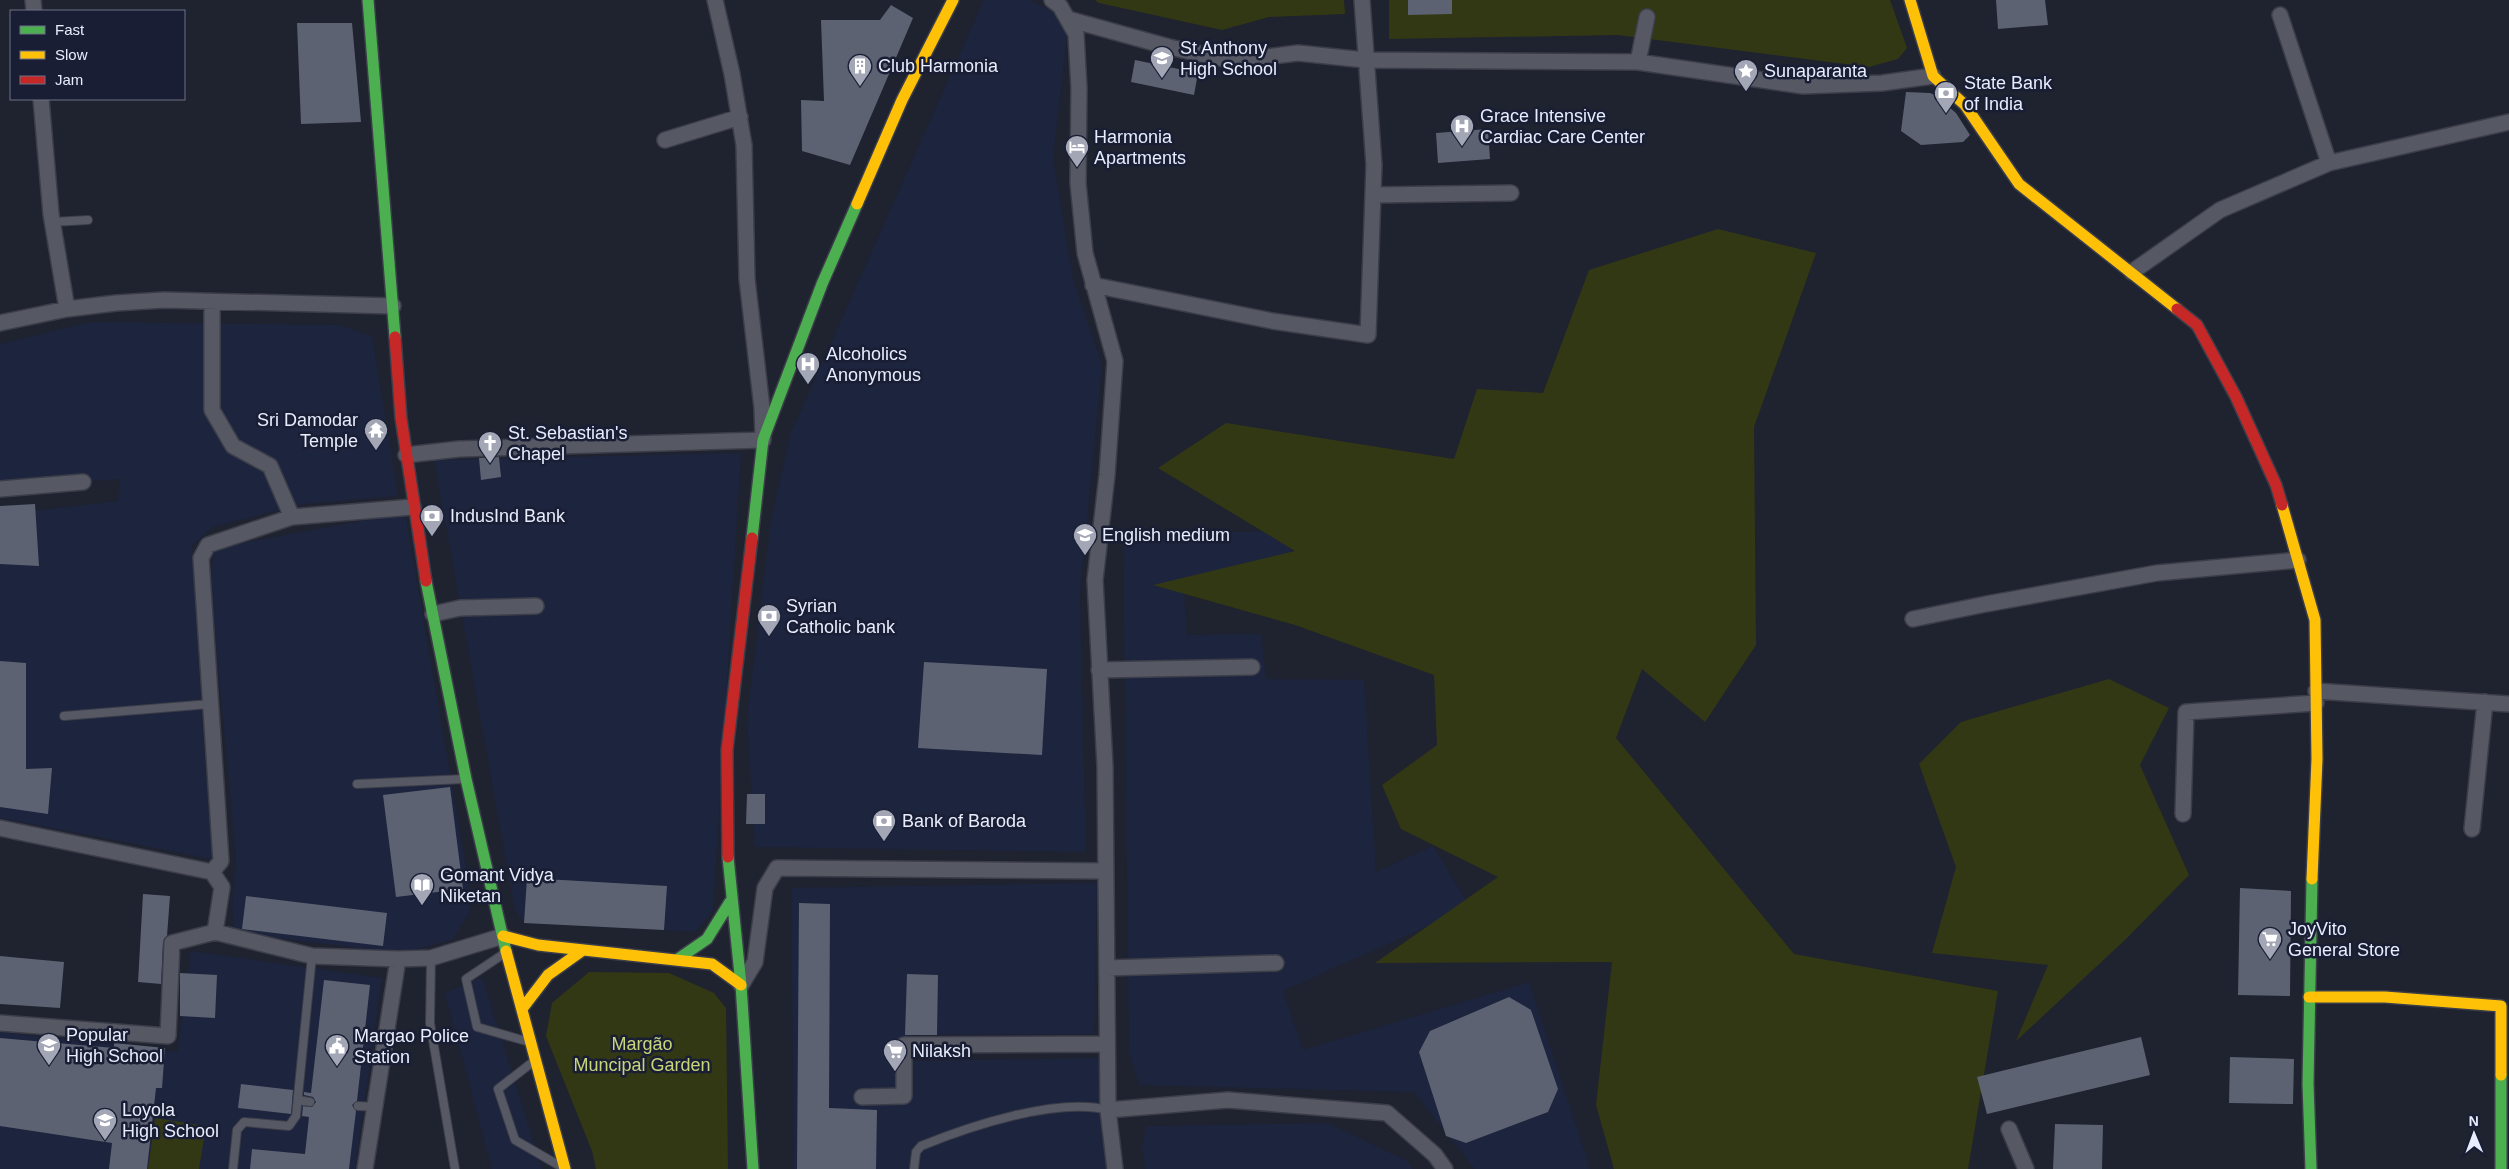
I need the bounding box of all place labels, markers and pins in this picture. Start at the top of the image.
place label: St Anthony High School [1180,38,1277,79]
school or university icon: St Anthony High School [1149,45,1175,79]
building icon: Club Harmonia [847,53,873,87]
place label: Club Harmonia [878,56,999,76]
place icon: Sunaparanta [1733,58,1759,92]
place label: Sunaparanta [1764,61,1868,81]
place label: State Bank of India [1964,73,2053,114]
bank icon: State Bank of India [1933,80,1959,114]
place label: Grace Intensive Cardiac Care Center [1480,106,1645,147]
hospital icon: Grace Intensive Cardiac Care Center [1449,113,1475,147]
place label: Harmonia Apartments [1094,127,1186,168]
hotel icon: Harmonia Apartments [1064,134,1090,168]
place label: Alcoholics Anonymous [826,344,921,385]
hospital icon: Alcoholics Anonymous [795,351,821,385]
place label: Sri Damodar Temple [257,410,358,451]
temple icon: Sri Damodar Temple [363,417,389,451]
place label: St. Sebastian's Chapel [508,423,628,464]
church icon: St. Sebastian's Chapel [477,430,503,464]
bank icon: IndusInd Bank [419,503,445,537]
place label: IndusInd Bank [450,506,566,526]
school or university icon: English medium [1072,522,1098,556]
place label: English medium [1102,525,1230,545]
place label: Syrian Catholic bank [786,596,896,637]
bank icon: Syrian Catholic bank [756,603,782,637]
bank icon: Bank of Baroda [871,808,897,842]
place label: Bank of Baroda [902,811,1027,831]
place label: Gomant Vidya Niketan [440,865,555,906]
library icon: Gomant Vidya Niketan [409,872,435,906]
place label: JoyVito General Store [2288,919,2400,960]
supermarket icon: JoyVito General Store [2257,926,2283,960]
place label: Popular High School [66,1025,163,1066]
place label: Margao Police Station [354,1026,469,1067]
school or university icon: Popular High School [36,1032,62,1066]
public building icon: Margao Police Station [324,1033,350,1067]
supermarket icon: Nilaksh [882,1038,908,1072]
place label: Nilaksh [912,1041,971,1061]
place label: Loyola High School [122,1100,219,1141]
school or university icon: Loyola High School [92,1107,118,1141]

